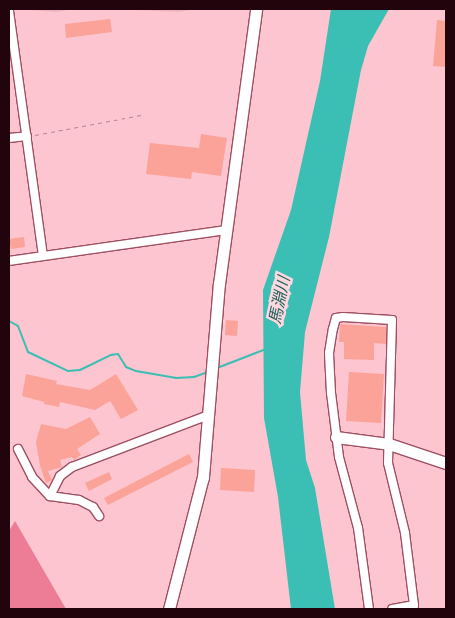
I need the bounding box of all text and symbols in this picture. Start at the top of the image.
water label: 馬淵川 [265,275,293,325]

